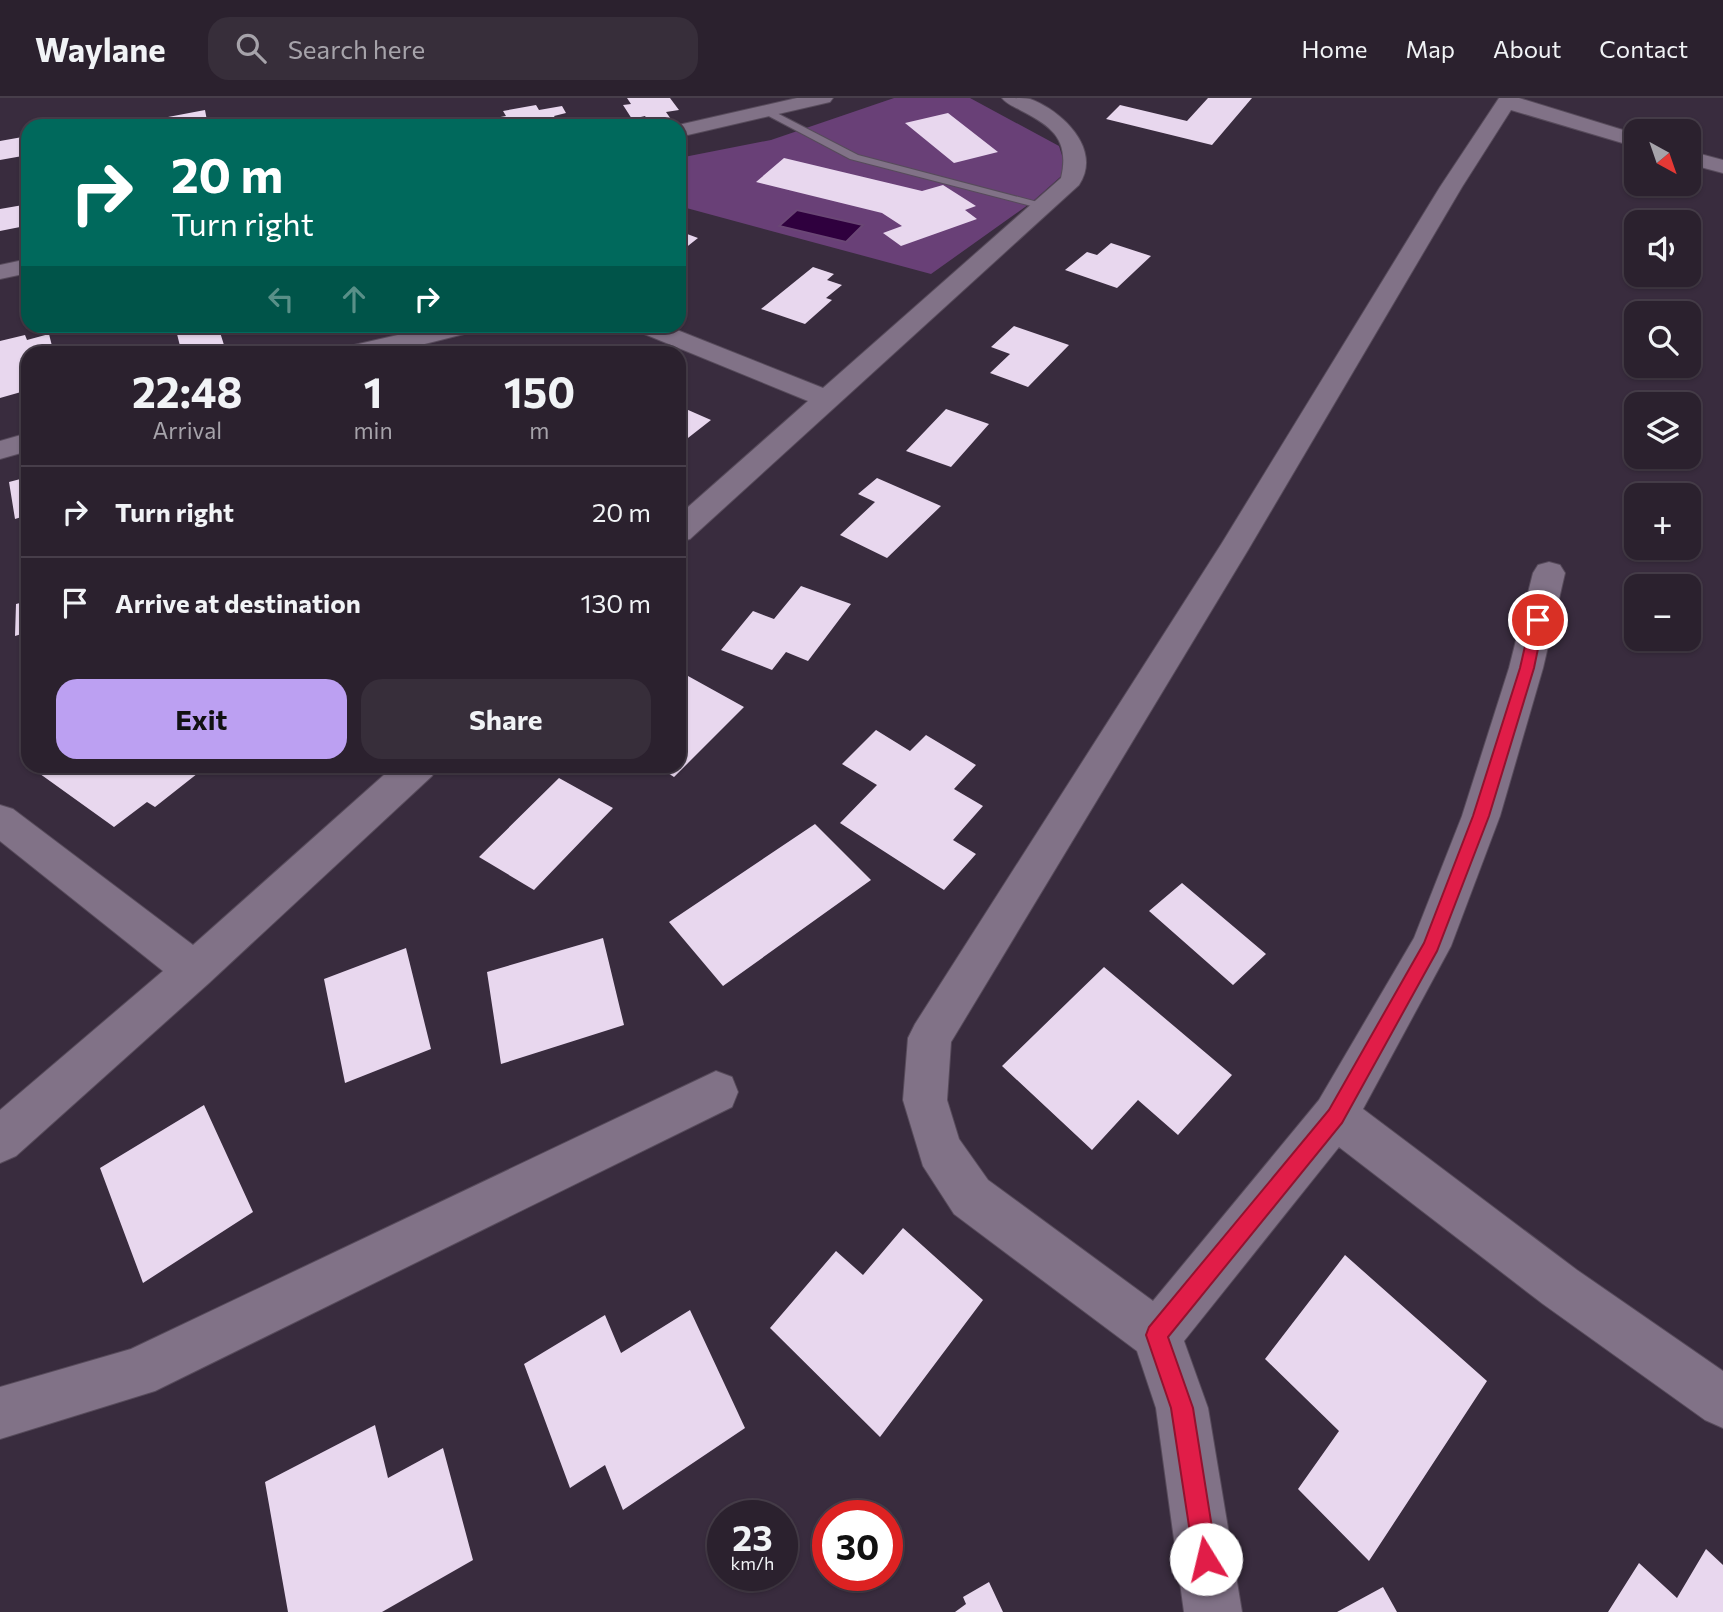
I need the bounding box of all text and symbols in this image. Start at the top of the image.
search box [208,17,698,80]
text: Waylane [35,28,166,69]
icon: search [232,29,270,67]
text: Search here [288,33,425,64]
text: Home [1302,34,1368,63]
text: Map [1406,34,1455,63]
text: About [1493,34,1561,63]
text: Contact [1599,34,1688,63]
north arrow [1624,119,1701,196]
map controls [1624,119,1701,651]
text: 20 m [171,143,283,203]
icon: right [56,147,147,238]
text: Turn right [171,203,314,243]
button: sound [1624,210,1701,287]
icon: left [262,280,300,318]
icon: ahead [335,280,373,318]
icon: right [408,280,446,318]
button: search [1624,301,1701,378]
text: 22:48 [132,365,243,417]
text: 1 [364,365,383,417]
text: 150 [504,365,575,417]
button: layers [1624,392,1701,469]
text: Arrival [152,416,222,444]
text: min [354,416,393,444]
text: m [529,416,549,444]
button: + [1624,483,1701,560]
icon: right [56,493,94,531]
text: Turn right [115,496,234,527]
text: 20 m [592,496,651,527]
button: − [1624,574,1701,651]
icon: arrive [56,584,94,622]
text: Arrive at destination [115,587,361,618]
text: 130 m [580,587,651,618]
pin [1508,590,1568,650]
icon: arrive [1519,601,1557,639]
button: Exit [56,679,347,759]
button: Share [361,679,651,759]
speed limit sign: 30 [812,1500,903,1591]
text: 23 [732,1515,773,1558]
position arrow [1169,1522,1243,1596]
text: km/h [731,1552,774,1574]

